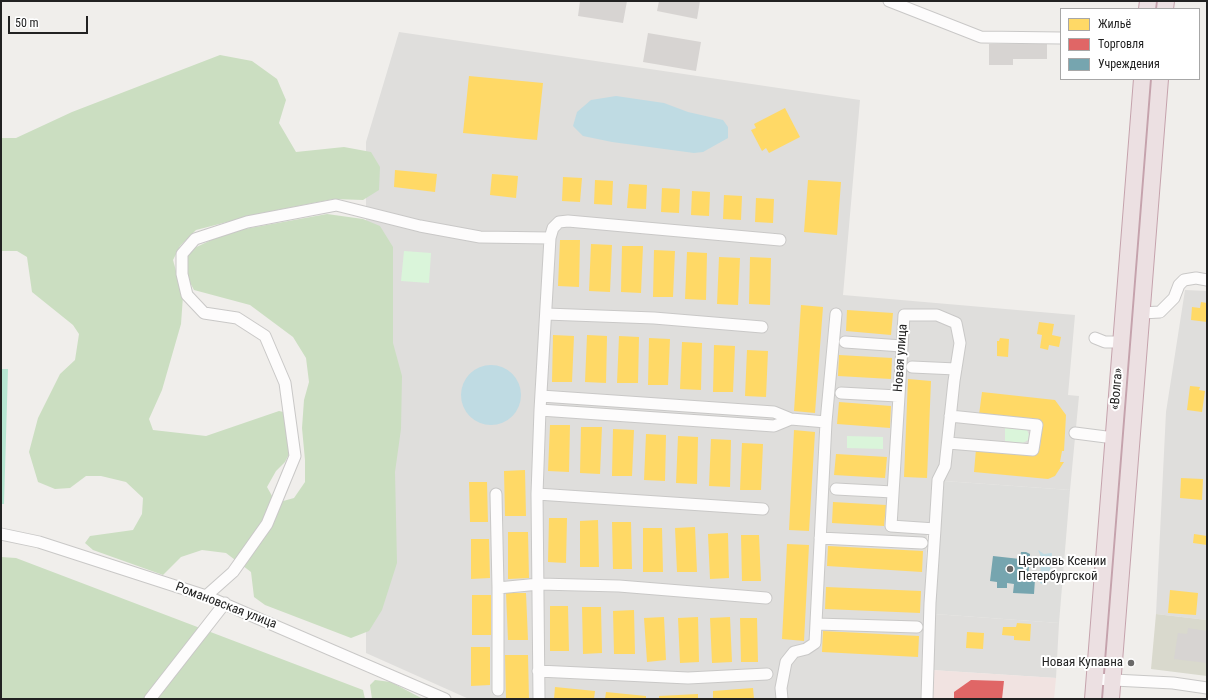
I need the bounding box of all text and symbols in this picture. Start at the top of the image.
scale bar [10,8,90,34]
legend [1060,8,1200,80]
text: 50 m [15,16,39,30]
text: Жильё [1098,17,1131,31]
text: Торговля [1098,37,1144,51]
text: Учреждения [1098,57,1160,71]
street label: Новая улица [891,324,911,392]
street label: «Волга» [1107,367,1127,411]
place label: Церковь Ксении Петербургской [1018,554,1106,585]
marker: Церковь Ксении Петербургской [1005,564,1015,574]
street label: Романовская улица [173,580,279,632]
place label: Новая Купавна [1042,655,1123,671]
marker: Новая Купавна [1126,658,1136,668]

